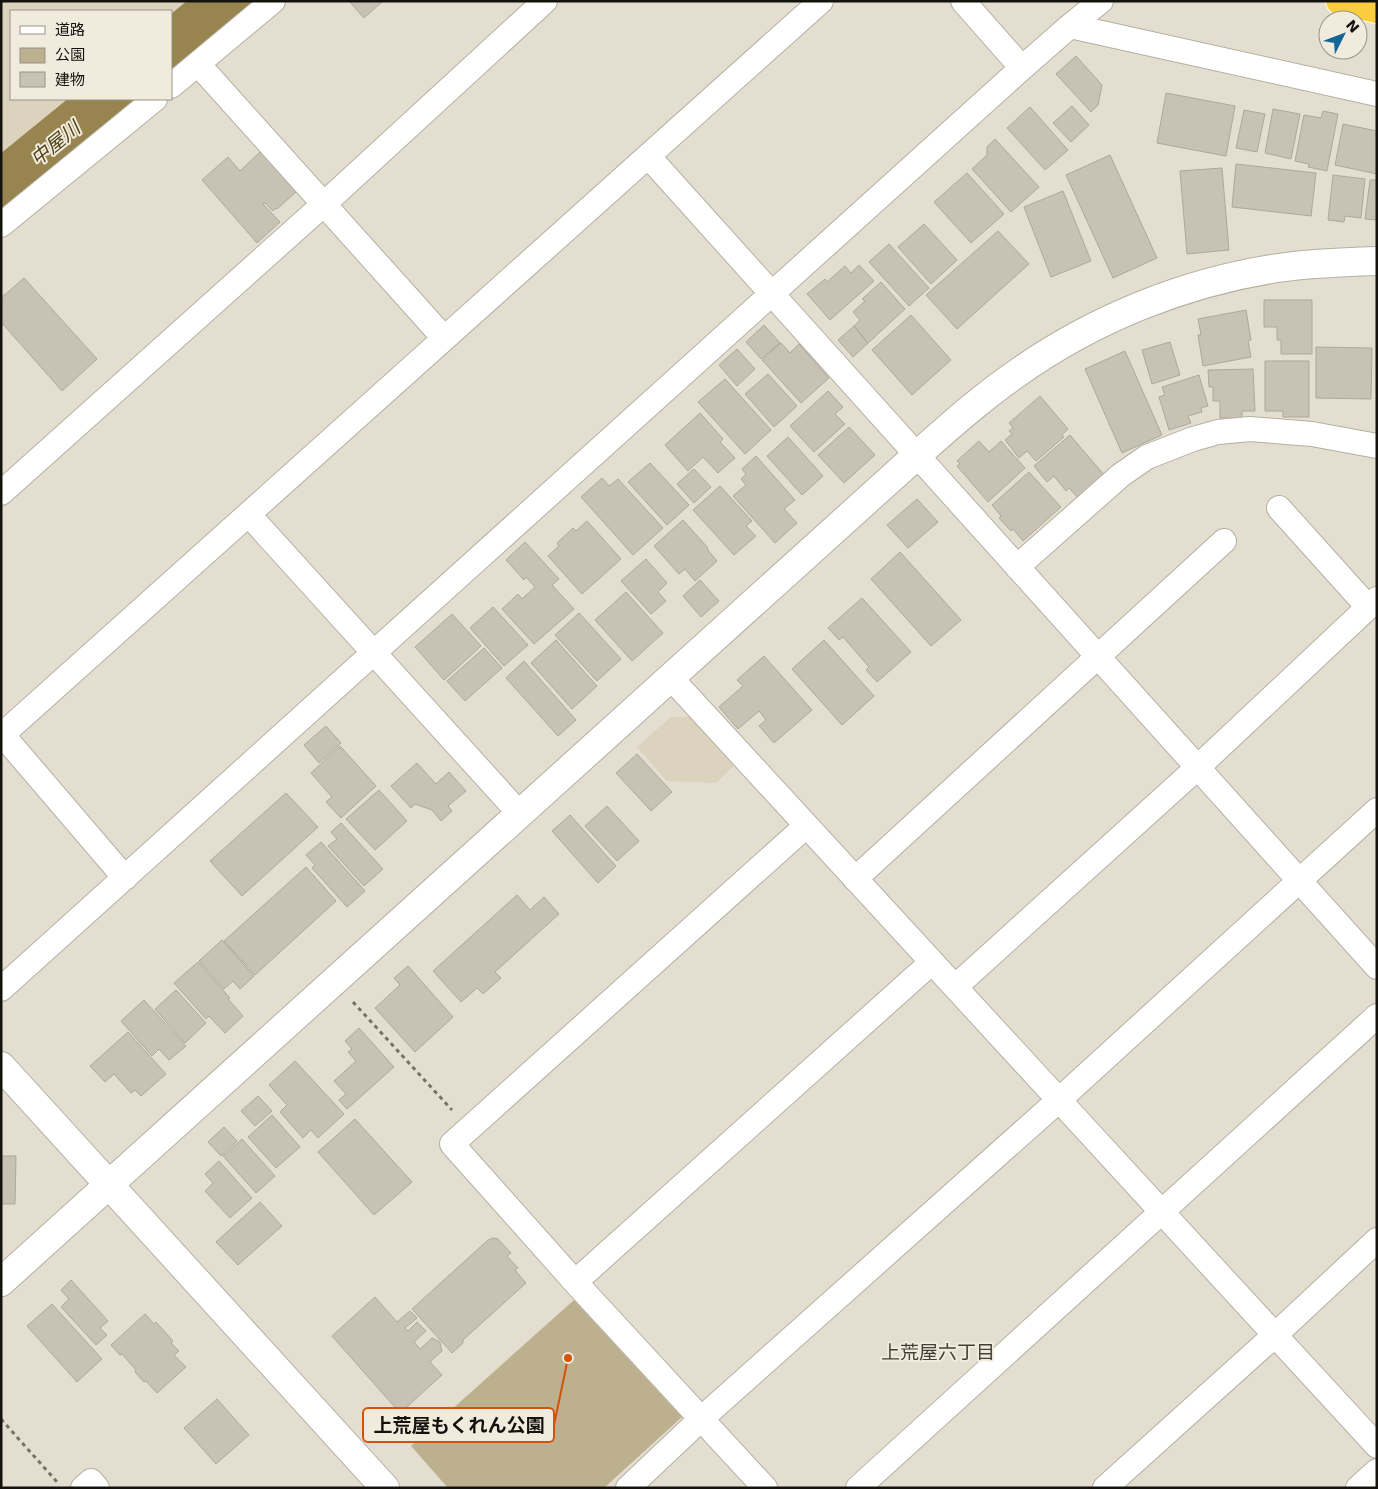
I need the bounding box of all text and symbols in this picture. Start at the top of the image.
legend [10,10,172,100]
north arrow [1318,10,1368,60]
text: N [1343,17,1363,36]
text: 道路 [55,21,85,39]
text: 公園 [55,46,85,64]
text: 建物 [55,71,85,89]
water label: 中屋川 [26,115,86,169]
district label: 上荒屋六丁目 [881,1341,995,1363]
callout: 上荒屋もくれん公園 [363,1408,554,1442]
text: 上荒屋もくれん公園 [373,1414,545,1436]

